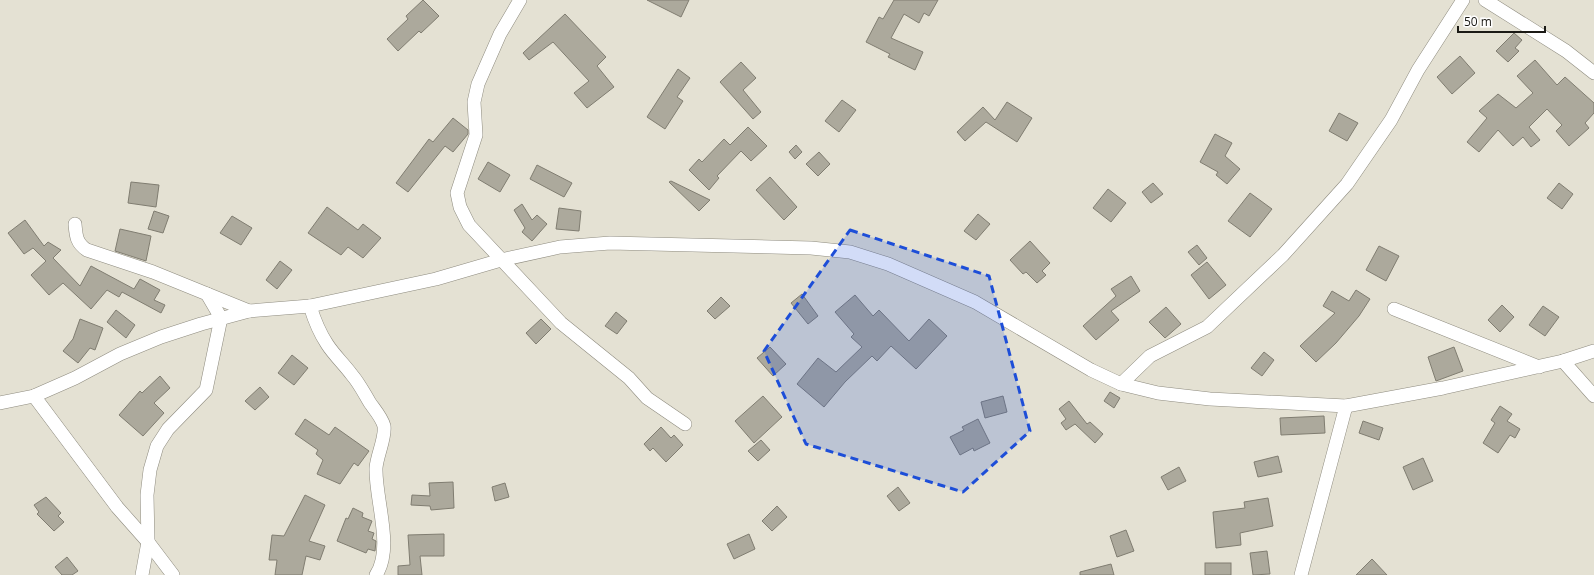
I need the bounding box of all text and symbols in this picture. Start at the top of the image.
scale bar [1458,8,1545,34]
text: 50 m [1464,13,1492,30]

